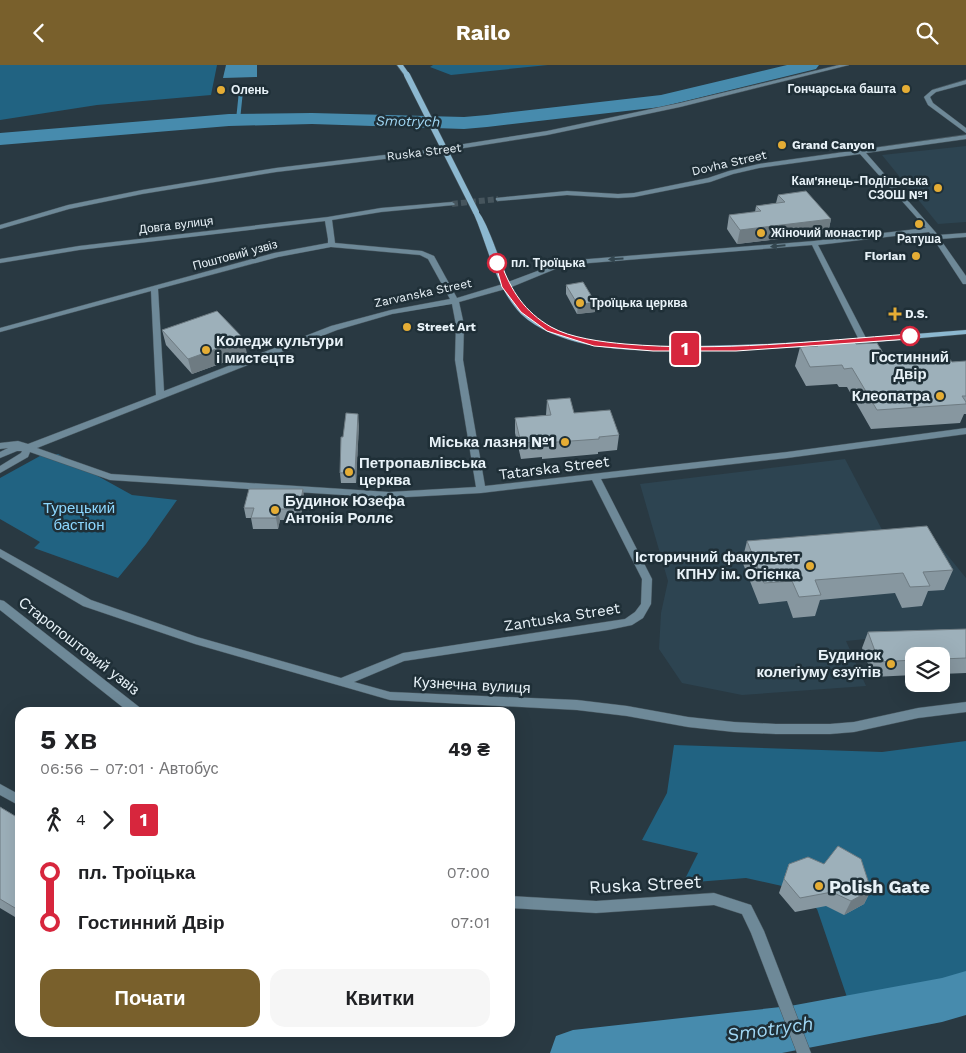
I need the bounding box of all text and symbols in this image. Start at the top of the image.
icon: back [25,19,53,47]
icon: search [913,19,941,47]
text: Railo [456,20,510,45]
place label: Гончарська башта [787,82,896,96]
place label: Олень [231,83,269,97]
marker: Гончарська башта [900,83,912,95]
marker: Олень [215,84,227,96]
water label: Smotrych [376,112,440,130]
place label: Grand Canyon [792,138,875,152]
marker: Grand Canyon [776,139,788,151]
street label: Ruska Street [386,140,462,164]
street label: Dovha Street [690,148,768,178]
place label: Кам'янець-Подільська СЗОШ №1 [791,174,928,202]
marker: Кам'янець-Подільська СЗОШ №1 [932,182,944,194]
street label: Довга вулиця [138,213,214,237]
marker: Ратуша [913,218,925,230]
place label: Жіночий монастир [770,226,882,240]
marker: Жіночий монастир [755,227,767,239]
place label: Ратуша [897,232,941,246]
street label: Поштовий узвіз [191,237,279,273]
one-way arrow [770,243,786,251]
place label: Florian [865,249,906,263]
marker: Florian [910,250,922,262]
marker: пл. Троїцька [487,253,507,273]
one-way arrow [608,255,624,263]
place label: пл. Троїцька [511,256,585,270]
street label: Zarvanska Street [373,276,473,310]
place label: Троїцька церква [590,296,687,310]
marker: Троїцька церква [574,297,586,309]
place label: D.S. [905,307,928,321]
marker: D.S. [889,308,901,320]
place label: Street Art [417,320,476,334]
marker: Street Art [401,321,413,333]
marker: Гостинний Двір [900,326,920,346]
place label: Коледж культури і мистецтв [216,332,343,367]
line badge: 1 [669,333,701,365]
text: 1 [681,338,689,359]
marker: Коледж культури і мистецтв [200,344,212,356]
place label: Гостинний Двір [871,348,949,383]
place label: Клеопатра [852,387,931,405]
marker: Клеопатра [934,390,946,402]
place label: Міська лазня №1 [429,433,555,451]
marker: Міська лазня №1 [559,436,571,448]
street label: Tatarska Street [498,452,611,484]
place label: Петропавлівська церква [359,454,487,489]
marker: Петропавлівська церква [343,466,355,478]
place label: Будинок Юзефа Антонія Роллє [285,492,406,527]
park label: Турецький бастіон [43,499,115,534]
marker: Будинок Юзефа Антонія Роллє [269,504,281,516]
place label: Історичний факультет КПНУ ім. Огієнка [635,548,801,583]
marker: Історичний факультет КПНУ ім. Огієнка [804,560,816,572]
street label: Старопоштовий узвіз [15,593,143,699]
street label: Zantuska Street [503,599,622,635]
place label: Будинок колегіуму єзуїтів [756,646,881,681]
map controls [905,647,950,692]
button: layers [905,647,950,692]
marker: Будинок колегіуму єзуїтів [885,658,897,670]
street label: Кузнечна вулиця [413,673,531,697]
text: 5 хв [40,723,97,756]
text: 49 ₴ [448,738,490,761]
text: 06:56 – 07:01 · Автобус [40,759,219,778]
icon: walk [40,806,68,834]
icon: forward [94,806,122,834]
text: 1 [140,809,148,830]
text: 4 [76,810,86,829]
text: пл. Троїцька [78,861,195,884]
text: 07:00 [447,863,490,882]
street label: Ruska Street [588,871,702,897]
place label: Polish Gate [829,876,930,897]
marker: Polish Gate [813,880,825,892]
text: Гостинний Двір [78,911,225,934]
text: 07:01 [450,913,490,932]
button: Почати [40,969,260,1027]
button: Квитки [270,969,490,1027]
water label: Smotrych [725,1012,815,1046]

